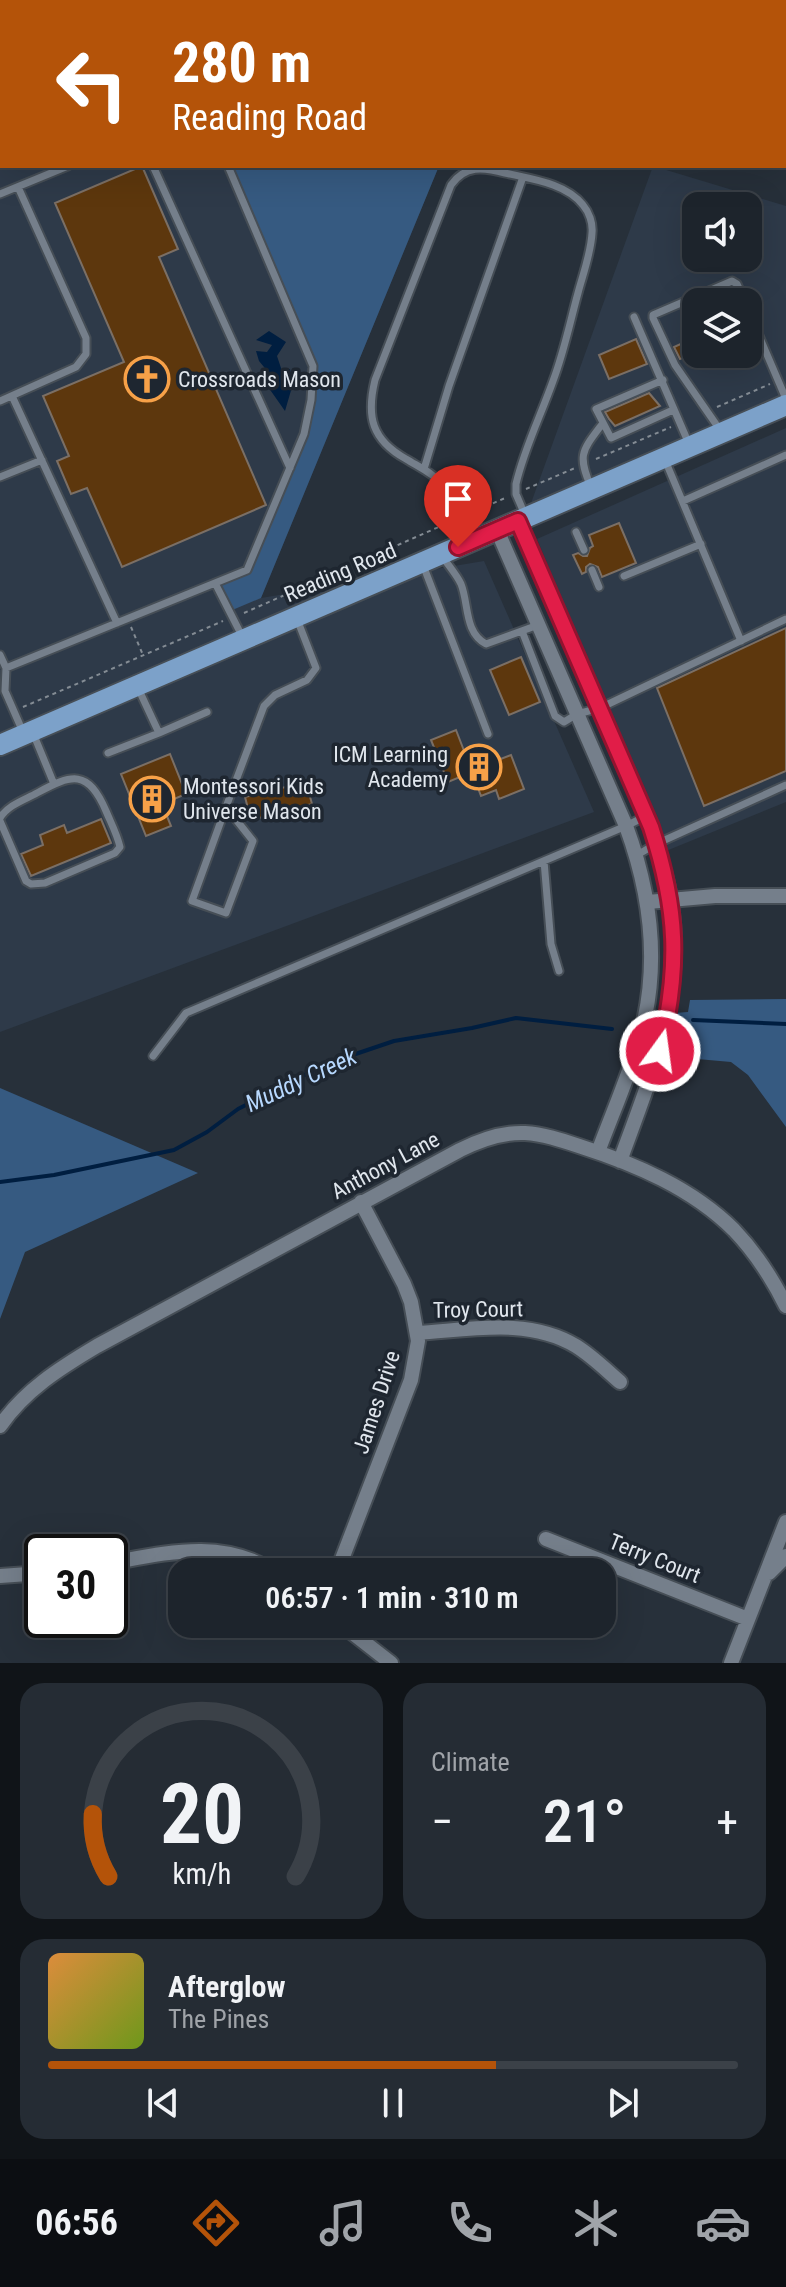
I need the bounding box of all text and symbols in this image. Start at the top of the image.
text: 280 m [172,30,311,96]
icon: left [40,32,144,136]
text: Reading Road [172,97,367,139]
map controls [682,192,762,368]
button: sound [682,192,762,272]
button: layers [682,288,762,368]
church icon: Crossroads Mason [123,355,171,403]
place label: Crossroads Mason [178,367,341,392]
pin [424,465,492,547]
icon: arrive [436,477,480,521]
street label: Reading Road [280,538,400,607]
place label: ICM Learning Academy [333,742,448,792]
building icon: ICM Learning Academy [455,743,503,791]
place label: Montessori Kids Universe Mason [183,774,324,824]
building icon: Montessori Kids Universe Mason [128,775,176,823]
position arrow [618,1009,702,1093]
water label: Muddy Creek [241,1042,362,1118]
street label: Anthony Lane [327,1127,443,1204]
street label: Troy Court [433,1296,523,1323]
street label: James Drive [348,1347,405,1457]
street label: Terry Court [605,1529,704,1588]
speed limit sign: 30 [24,1534,128,1638]
text: 06:57 · 1 min · 310 m [265,1580,519,1615]
text: Climate [431,1747,510,1777]
text: 20 [159,1766,244,1863]
text: 21° [543,1786,626,1857]
text: − [431,1796,453,1848]
text: + [716,1796,738,1848]
text: km/h [172,1857,231,1891]
text: Afterglow [168,1969,286,2004]
text: The Pines [168,2004,269,2034]
icon: previous [141,2081,185,2125]
icon: pause [371,2081,415,2125]
icon: next [601,2081,645,2125]
icon: directions [188,2195,244,2251]
icon: music [315,2195,371,2251]
icon: phone [442,2195,498,2251]
icon: climate [568,2195,624,2251]
icon: car [695,2195,751,2251]
text: 06:56 [35,2202,118,2244]

